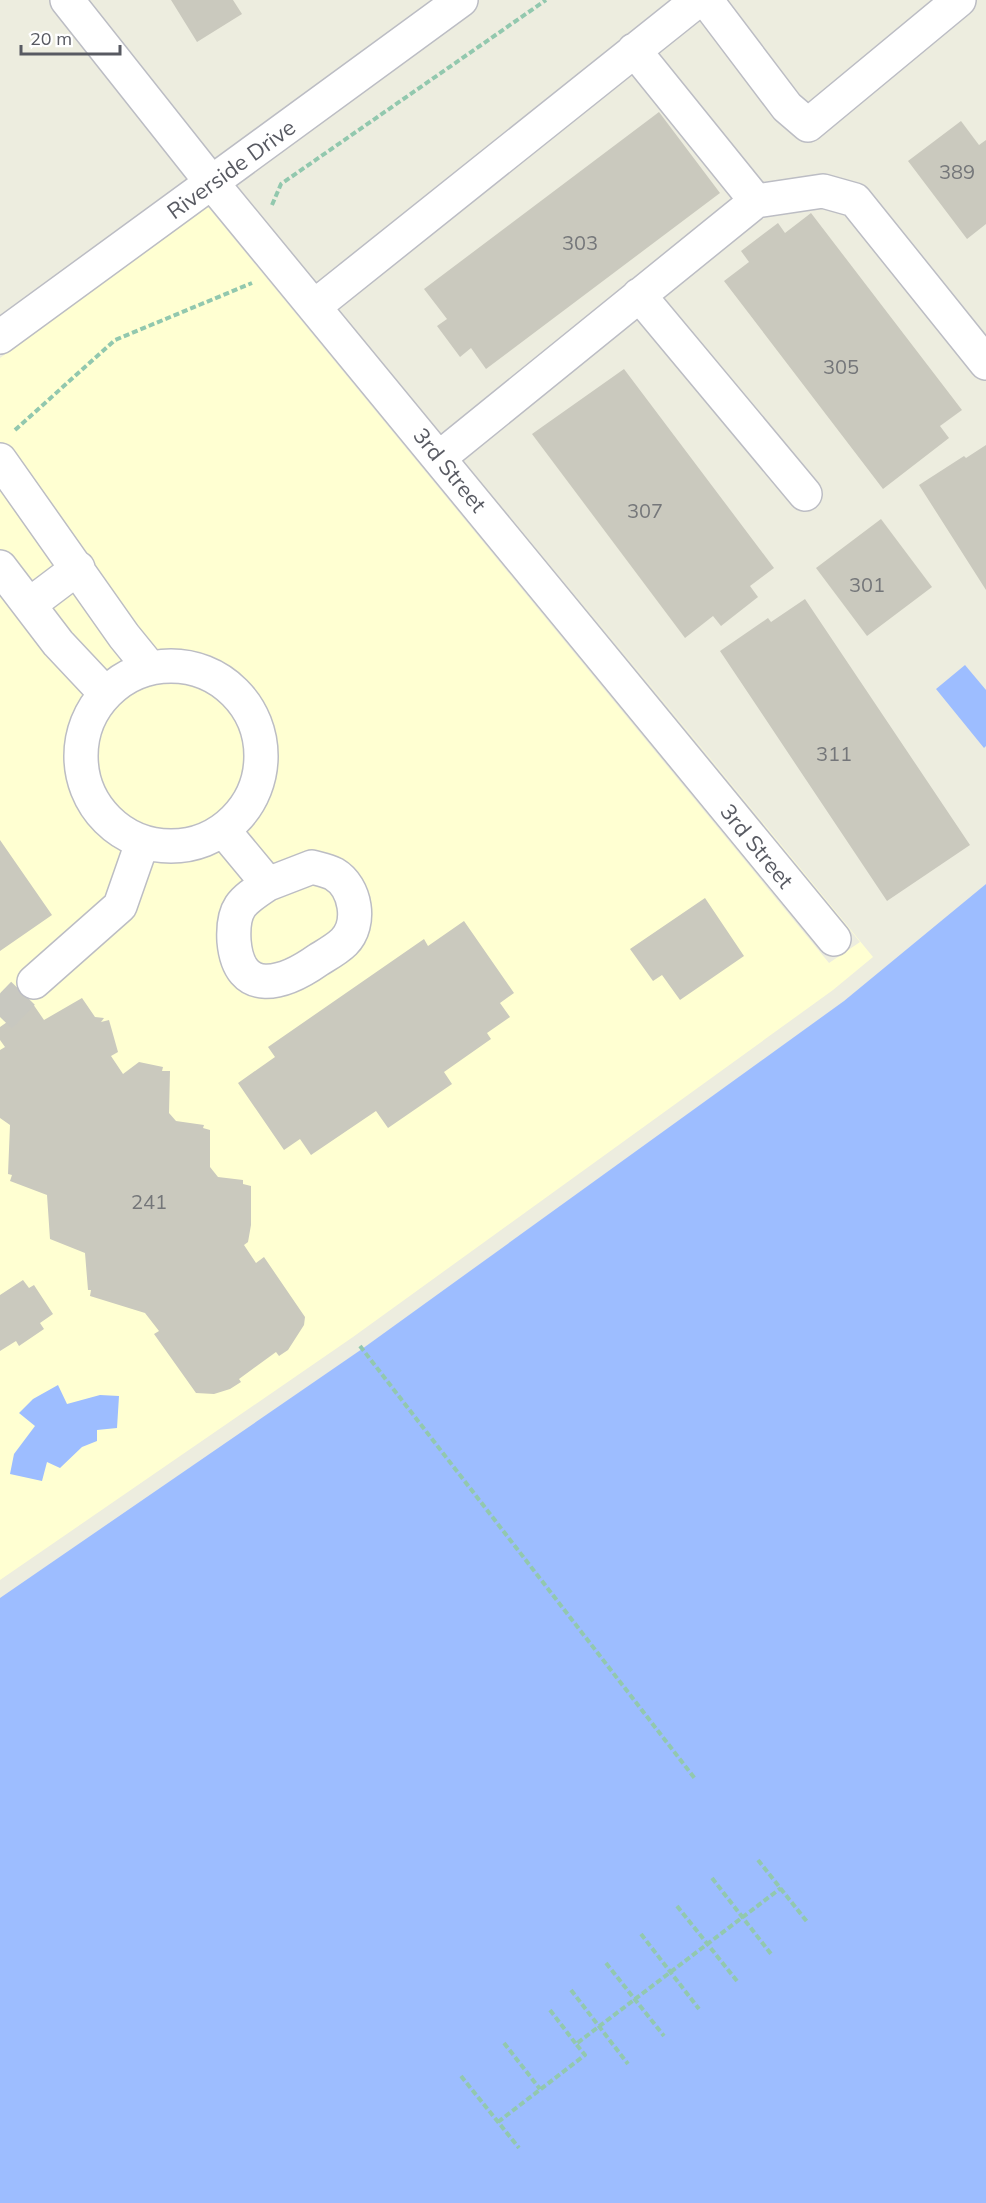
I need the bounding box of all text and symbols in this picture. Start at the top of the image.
scale bar [21,18,120,56]
text: 20 m [30,27,72,50]
street label: Riverside Drive [161,113,301,225]
house number: 389 [939,159,975,184]
house number: 303 [562,230,598,255]
house number: 305 [823,354,859,379]
street label: 3rd Street [407,422,493,518]
house number: 307 [627,498,663,523]
house number: 301 [849,572,885,597]
house number: 311 [816,741,852,766]
street label: 3rd Street [714,798,800,894]
house number: 241 [131,1189,167,1214]

